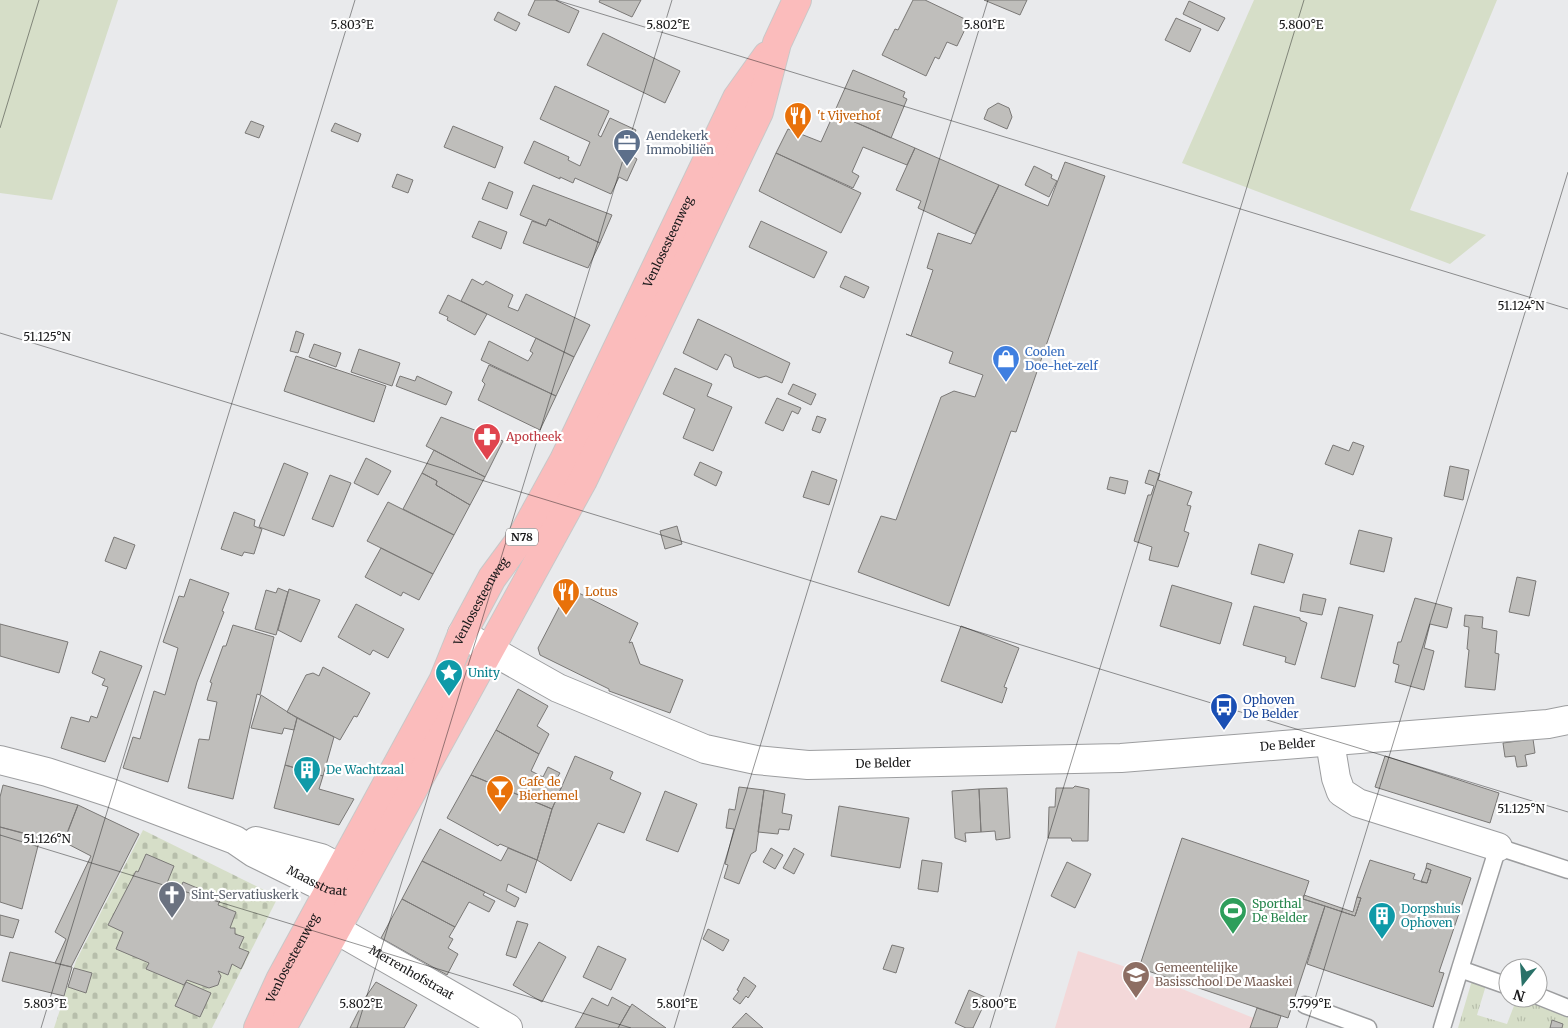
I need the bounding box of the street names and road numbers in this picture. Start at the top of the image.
street label: Venlosesteenweg [639,193,696,290]
road number: N78 [506,528,538,546]
street label: Venlosesteenweg [450,553,512,648]
street label: De Belder [1259,734,1317,754]
street label: De Belder [855,755,912,771]
street label: Maasstraat [284,862,348,899]
street label: Venlosesteenweg [262,910,322,1006]
street label: Merrenhofstraat [366,942,457,1003]

